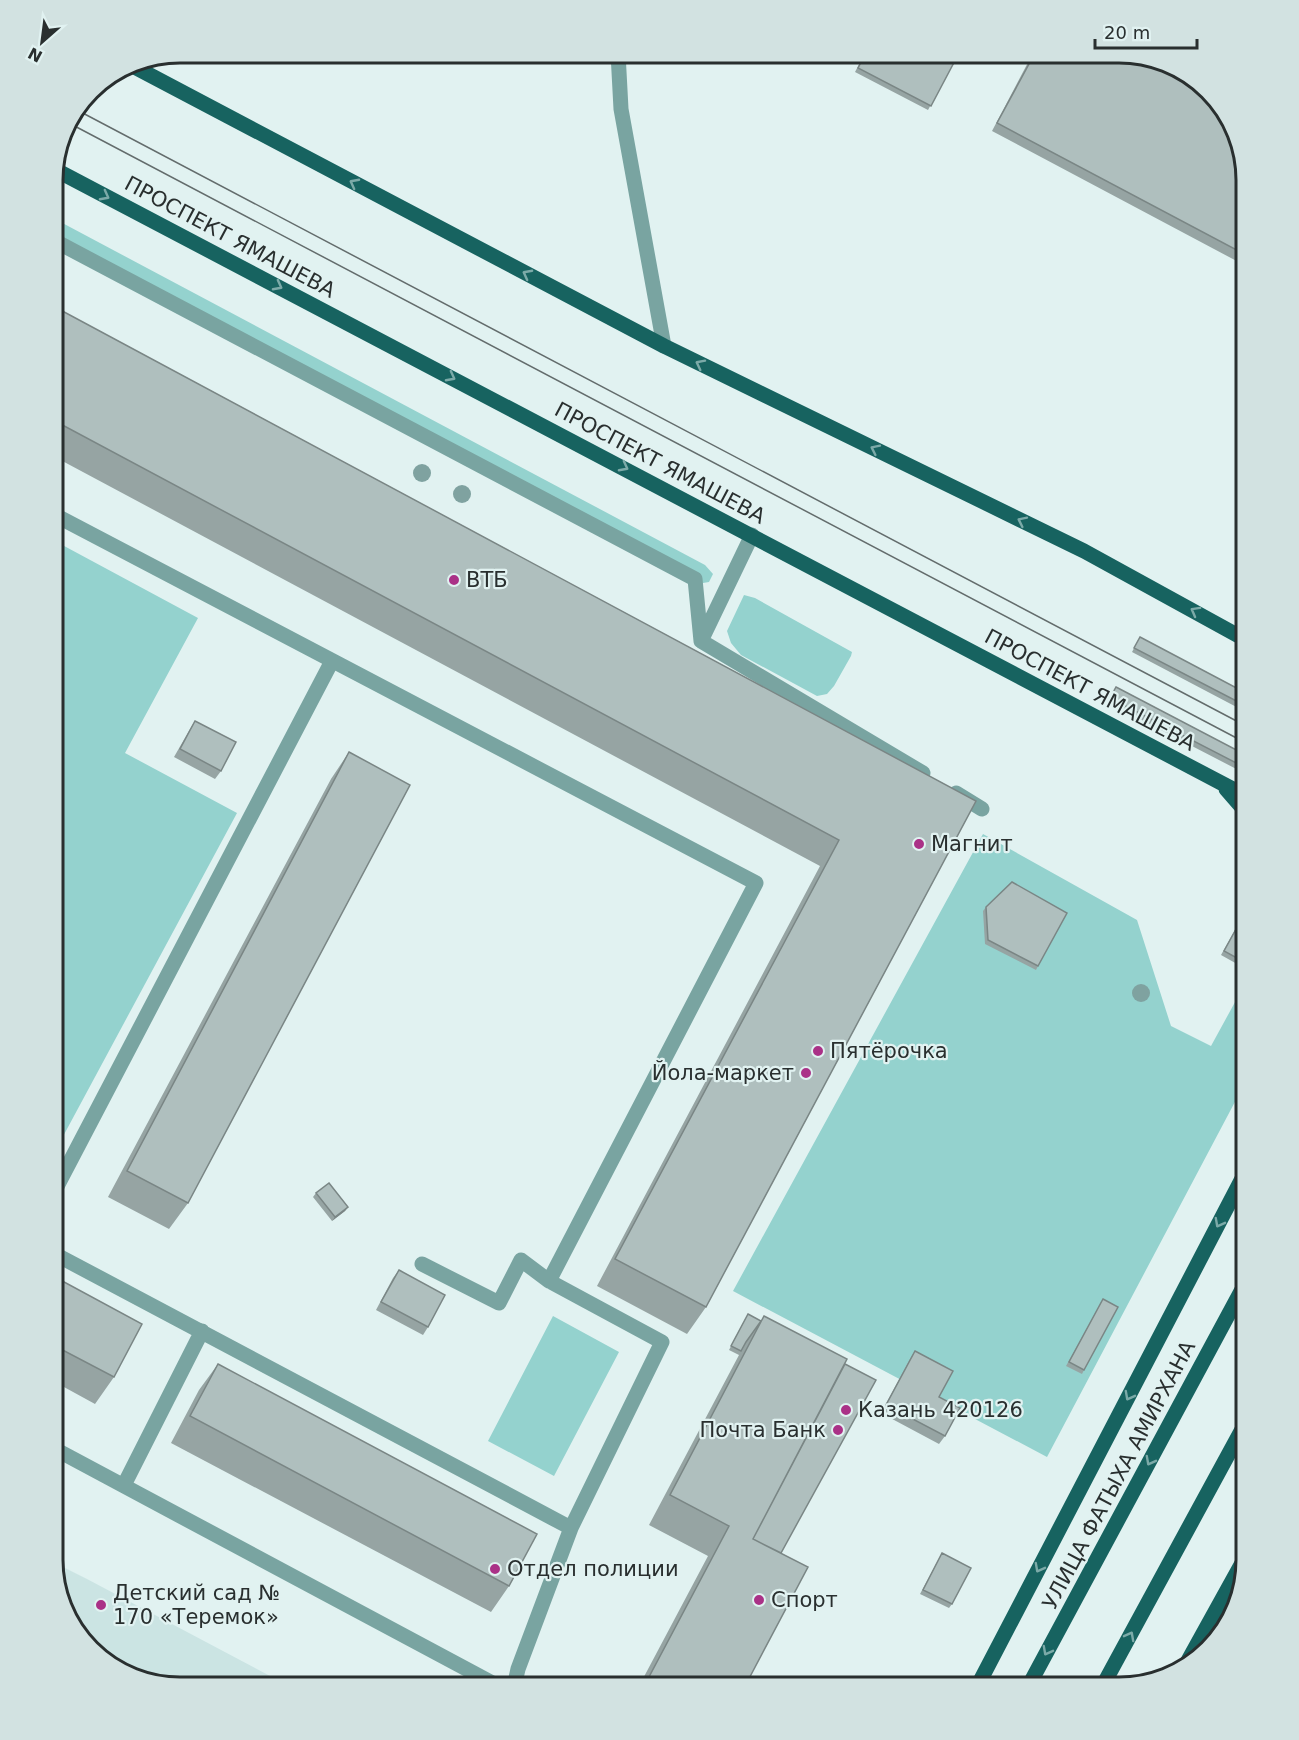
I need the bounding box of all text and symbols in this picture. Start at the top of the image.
north arrow [12,12,72,72]
scale bar [1095,12,1197,50]
text: 20 m [1104,22,1150,43]
text: N [25,43,46,66]
street label: ПРОСПЕКТ ЯМАШЕВА [121,171,340,303]
one-way arrow [350,179,361,190]
one-way arrow [99,189,110,200]
one-way arrow [522,269,533,281]
one-way arrow [272,279,282,290]
one-way arrow [695,359,706,371]
one-way arrow [445,370,455,381]
street label: ПРОСПЕКТ ЯМАШЕВА [551,397,770,529]
one-way arrow [870,445,881,457]
one-way arrow [617,460,628,471]
one-way arrow [1018,517,1029,529]
place label: ВТБ [466,568,508,592]
marker: ВТБ [447,573,461,587]
one-way arrow [1191,607,1202,618]
street label: ПРОСПЕКТ ЯМАШЕВА [981,624,1200,756]
place label: Магнит [931,832,1013,856]
marker: Магнит [912,837,926,851]
place label: Пятёрочка [830,1039,948,1063]
marker: Пятёрочка [811,1044,825,1058]
place label: Йола-маркет [652,1060,794,1085]
marker: Йола-маркет [799,1066,813,1080]
one-way arrow [1215,1216,1227,1227]
street label: УЛИЦА ФАТЫХА АМИРХАНА [1038,1336,1200,1613]
one-way arrow [1125,1389,1136,1400]
place label: Казань 420126 [858,1398,1023,1422]
marker: Казань 420126 [839,1403,853,1417]
place label: Почта Банк [699,1418,826,1442]
marker: Почта Банк [831,1423,845,1437]
one-way arrow [1146,1455,1157,1465]
place label: Отдел полиции [507,1557,679,1581]
marker: Отдел полиции [488,1562,502,1576]
one-way arrow [1035,1562,1046,1573]
place label: Детский сад № 170 «Теремок» [113,1581,280,1629]
place label: Спорт [771,1588,838,1612]
marker: Спорт [752,1593,766,1607]
marker: Детский сад № 170 «Теремок» [94,1598,108,1612]
one-way arrow [1123,1632,1134,1642]
one-way arrow [1043,1645,1054,1656]

